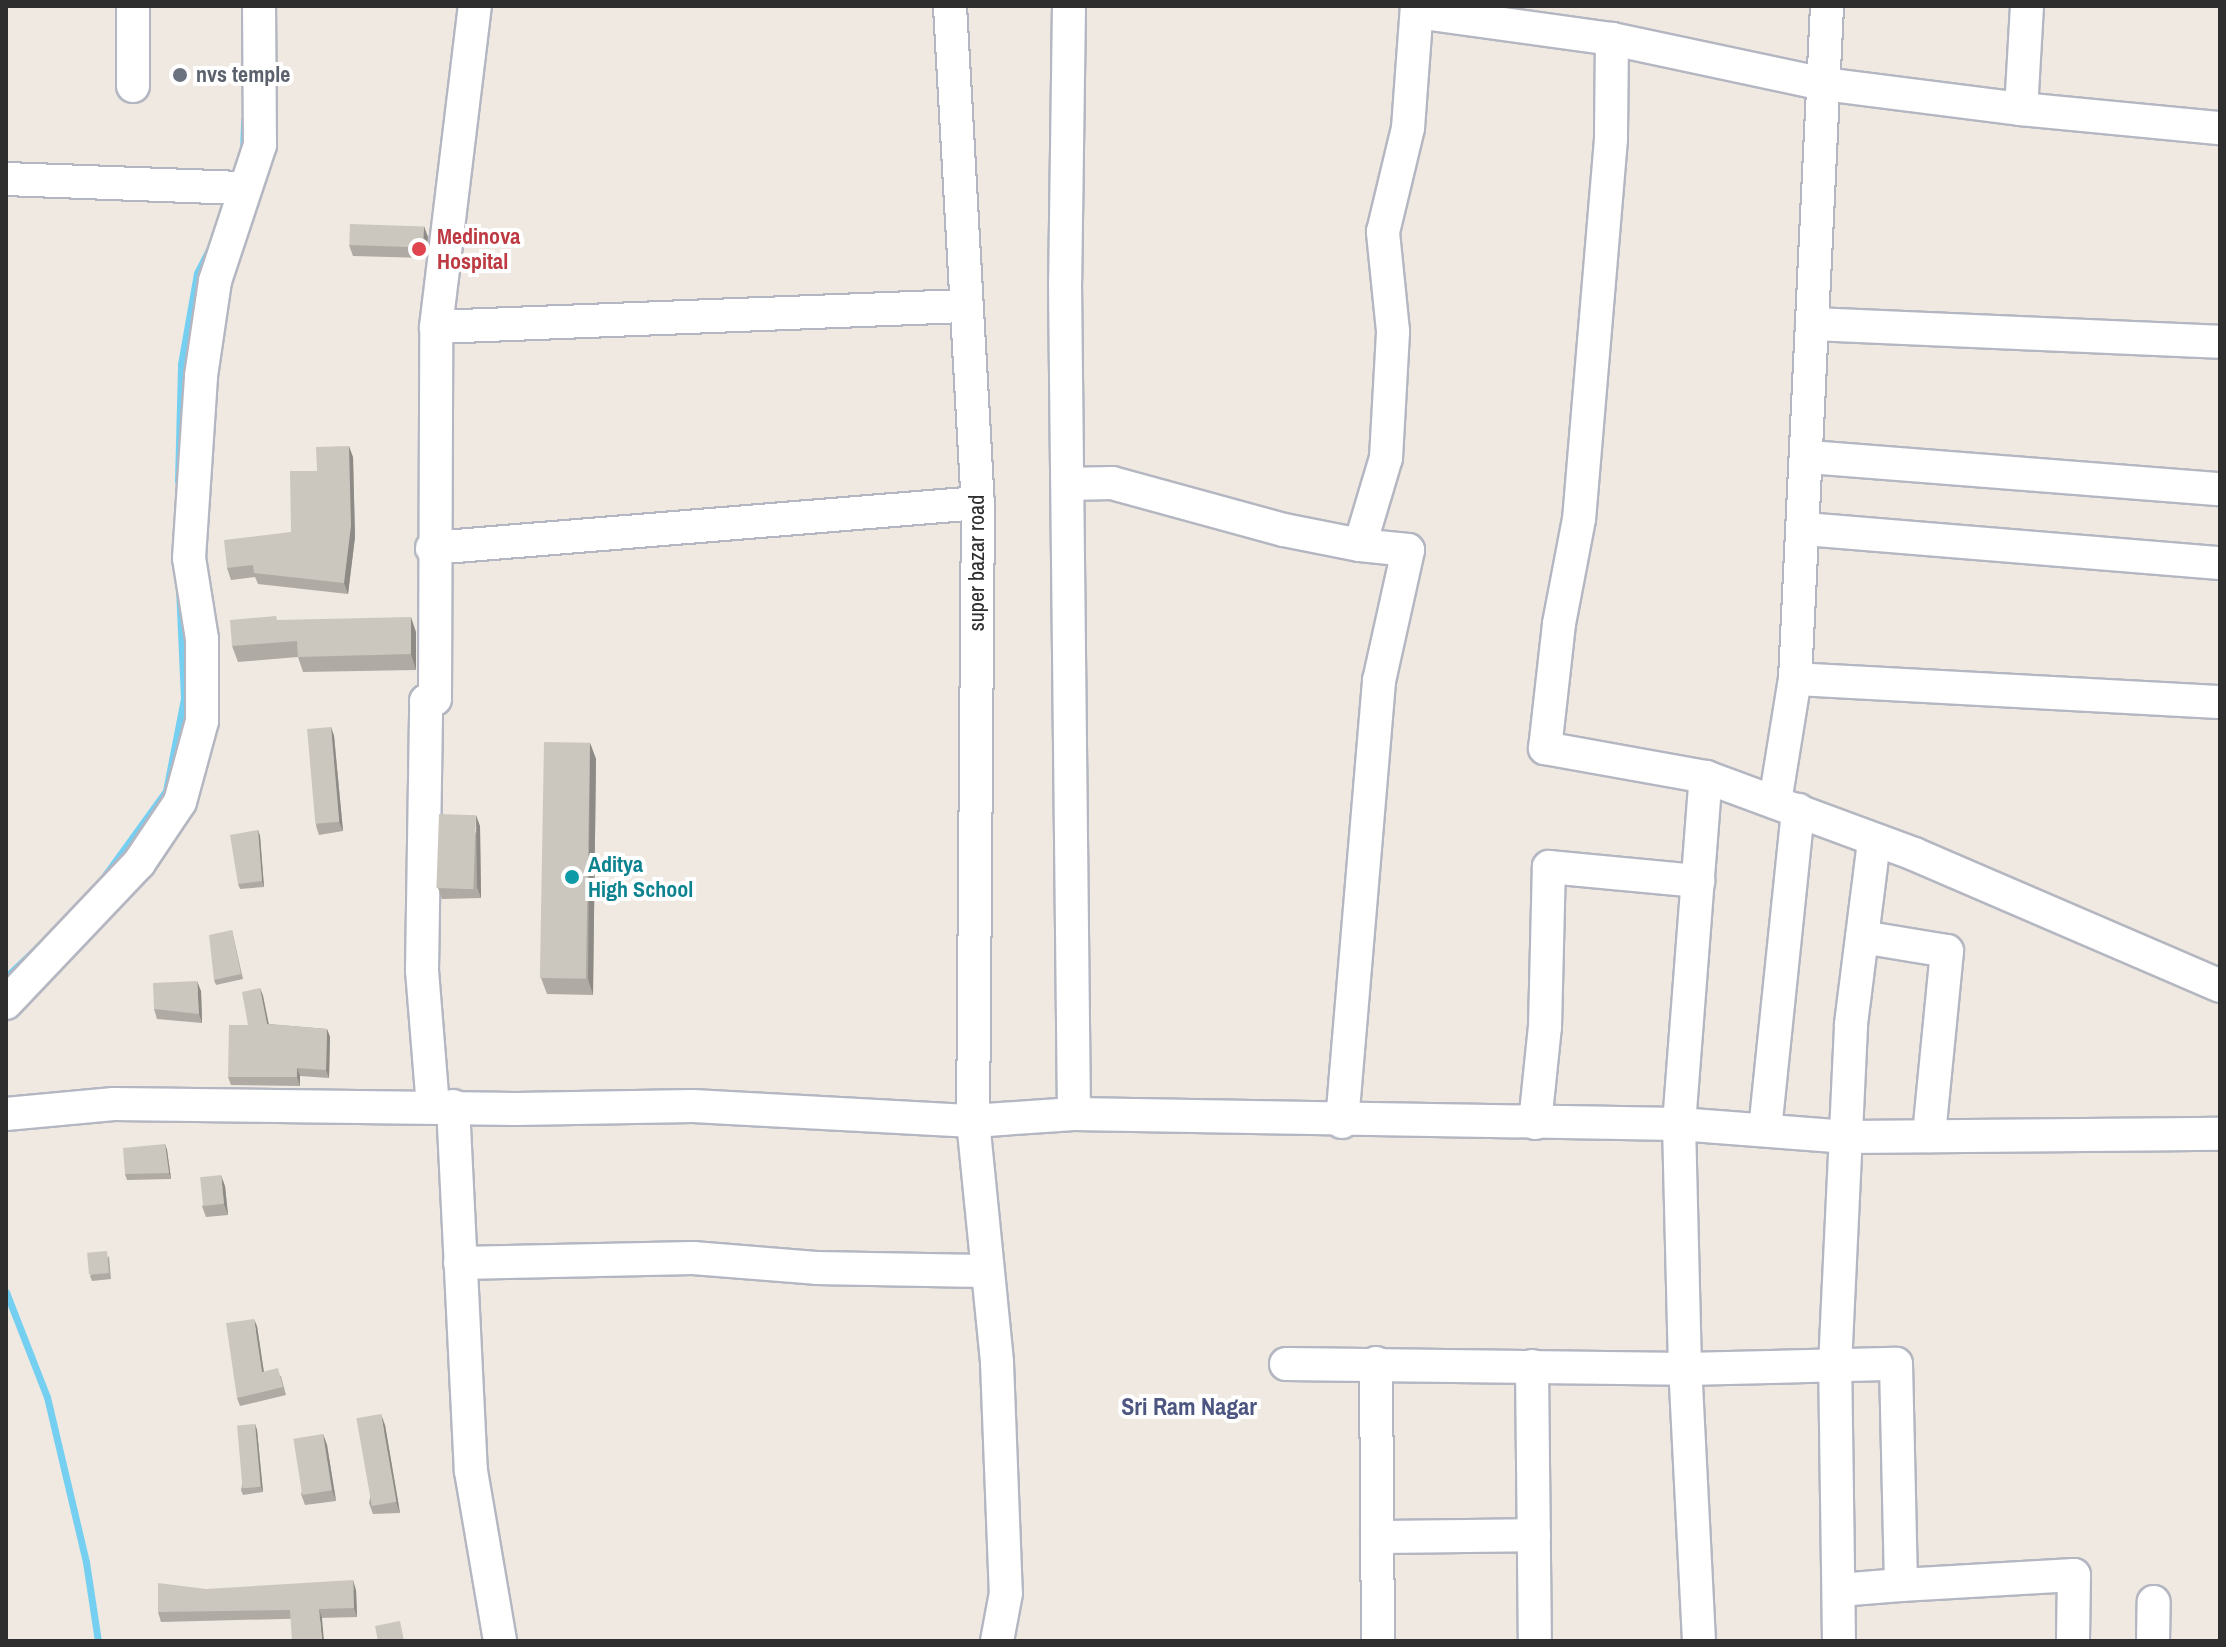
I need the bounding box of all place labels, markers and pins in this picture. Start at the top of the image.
place label: nvs temple [196,62,290,88]
marker: nvs temple [171,66,189,84]
place label: Medinova Hospital [437,223,520,274]
marker: Medinova Hospital [408,238,430,260]
place label: Aditya High School [588,851,693,902]
marker: Aditya High School [563,868,581,886]

